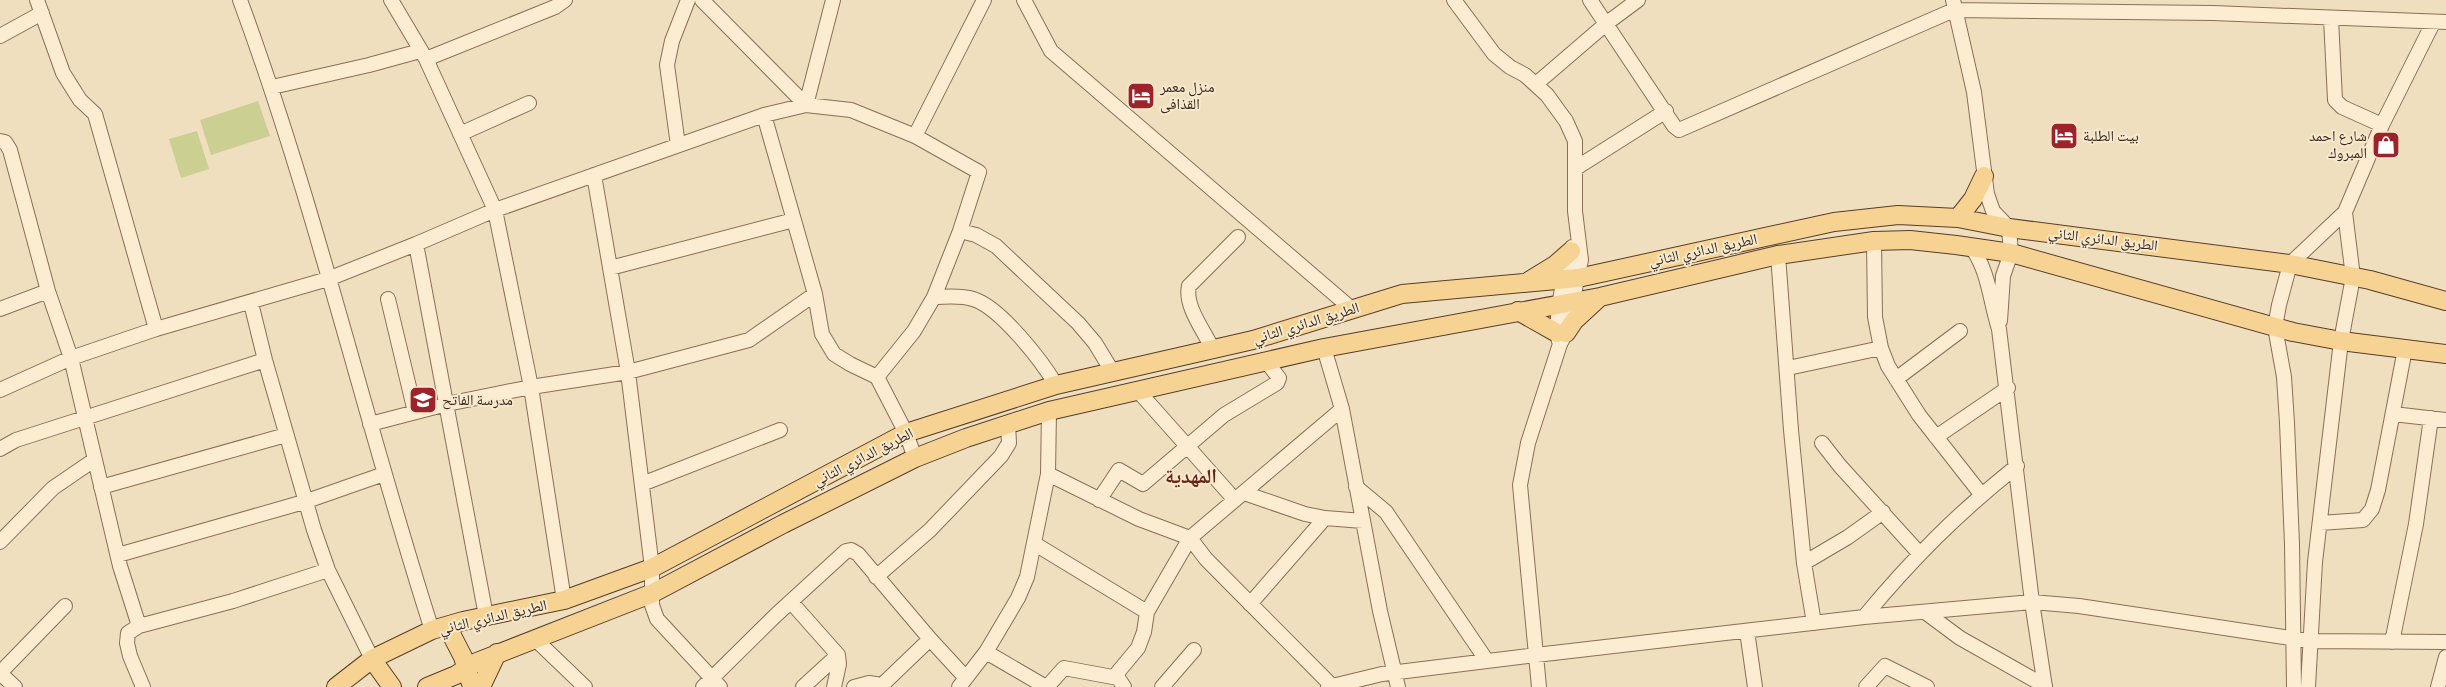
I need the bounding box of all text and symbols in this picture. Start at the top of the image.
place label: منزل معمر القذافى [1159,74,1215,114]
hotel icon: منزل معمر القذافى [1126,81,1156,111]
hotel icon: بيت الطلبة [2049,121,2079,151]
place label: بيت الطلبة [2083,123,2139,146]
place label: شارع احمد المبروك [2309,123,2367,163]
shop icon: شارع احمد المبروك [2371,130,2401,160]
street label: الطريق الدائري الثاني [2047,219,2159,257]
street label: الطريق الدائري الثاني [1646,226,1759,273]
street label: الطريق الدائري الثاني [1249,294,1362,350]
school or university icon: مدرسة الفاتح [408,385,438,415]
place label: مدرسة الفاتح [442,387,513,410]
street label: الطريق الدائري الثاني [808,420,917,493]
district label: المهدية [1165,459,1217,489]
street label: الطريق الدائري الثاني [436,592,549,641]

